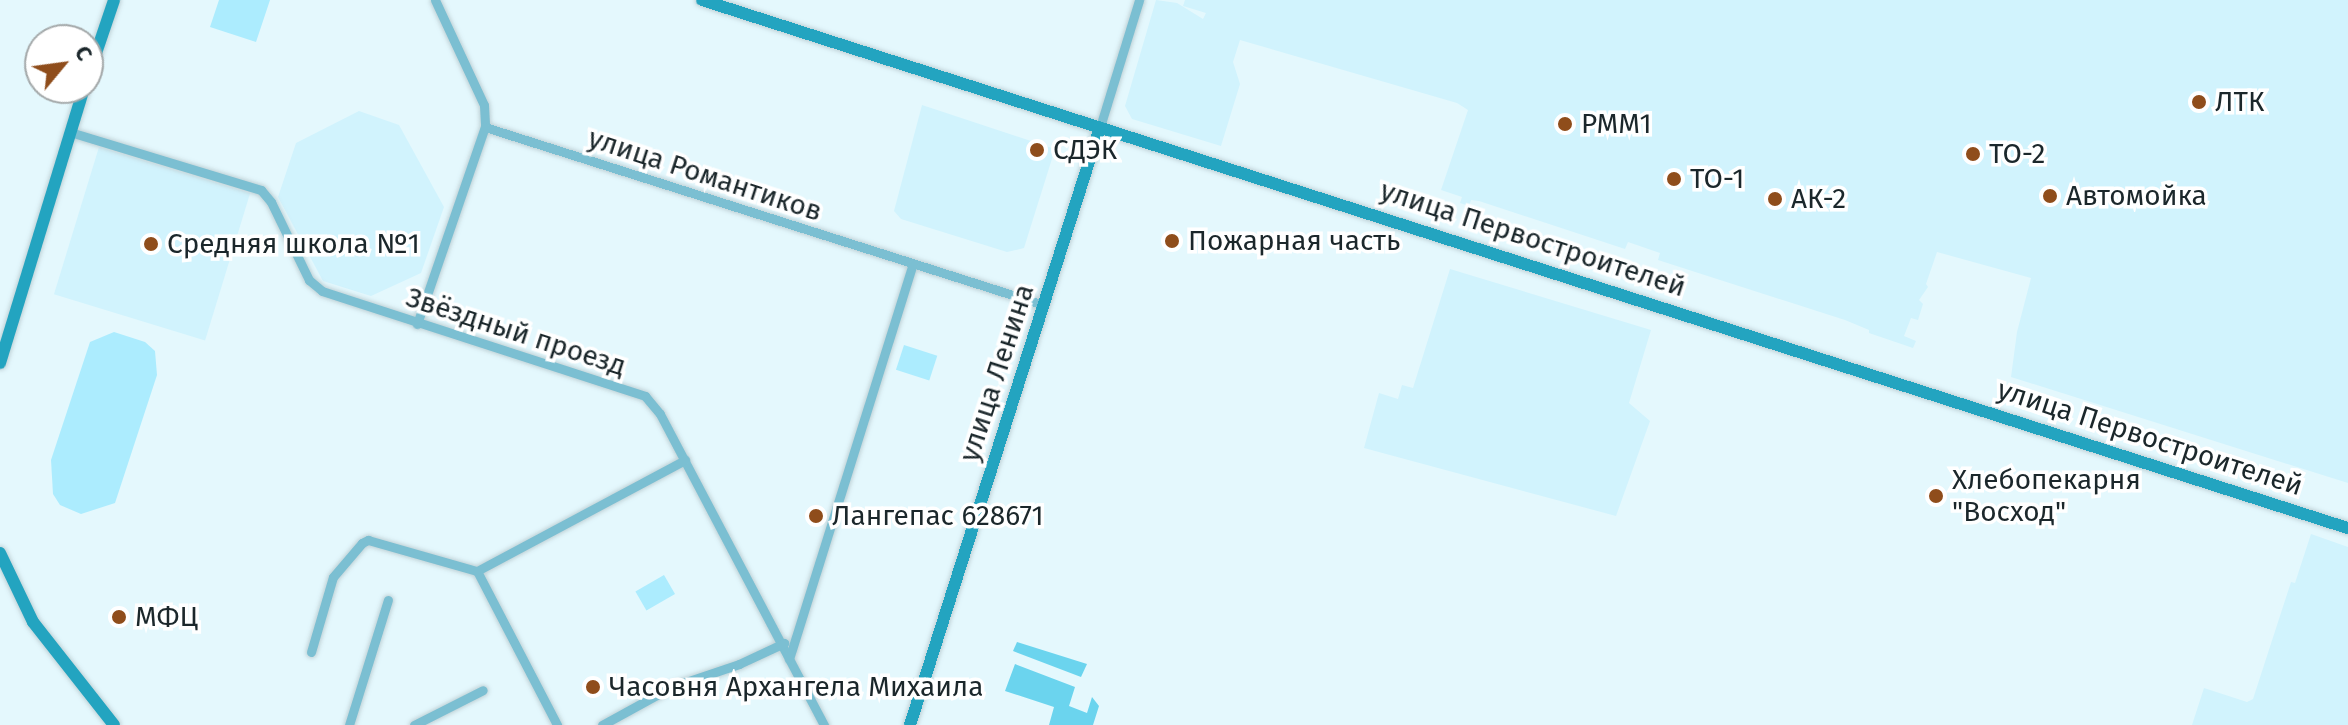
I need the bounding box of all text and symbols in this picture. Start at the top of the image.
north arrow [24,24,104,104]
text: С [69,41,99,65]
place label: ЛТК [2215,85,2264,119]
marker: ЛТК [2190,93,2208,111]
place label: РММ1 [1581,107,1652,141]
marker: РММ1 [1556,115,1574,133]
street label: улица Романтиков [584,121,826,229]
place label: СДЭК [1053,133,1117,167]
place label: ТО-2 [1989,137,2045,171]
marker: СДЭК [1028,141,1046,159]
marker: ТО-2 [1964,145,1982,163]
place label: ТО-1 [1690,162,1744,196]
marker: ТО-1 [1665,170,1683,188]
street label: улица Первостроителей [1376,174,1690,304]
place label: Автомойка [2066,179,2207,213]
place label: АК-2 [1791,182,1846,216]
marker: Автомойка [2041,187,2059,205]
marker: АК-2 [1766,190,1784,208]
place label: Пожарная часть [1188,224,1400,258]
place label: Средняя школа №1 [167,227,420,261]
marker: Пожарная часть [1163,232,1181,250]
marker: Средняя школа №1 [142,235,160,253]
street label: улица Ленина [953,280,1041,466]
street label: Звёздный проезд [402,281,630,383]
street label: улица Первостроителей [1993,373,2307,503]
place label: Хлебопекарня "Восход" [1952,463,2141,529]
marker: Хлебопекарня "Восход" [1927,487,1945,505]
place label: Лангепас 628671 [832,499,1044,533]
marker: Лангепас 628671 [807,507,825,525]
place label: МФЦ [135,600,198,634]
marker: МФЦ [110,608,128,626]
place label: Часовня Архангела Михаила [609,670,983,704]
marker: Часовня Архангела Михаила [584,678,602,696]

